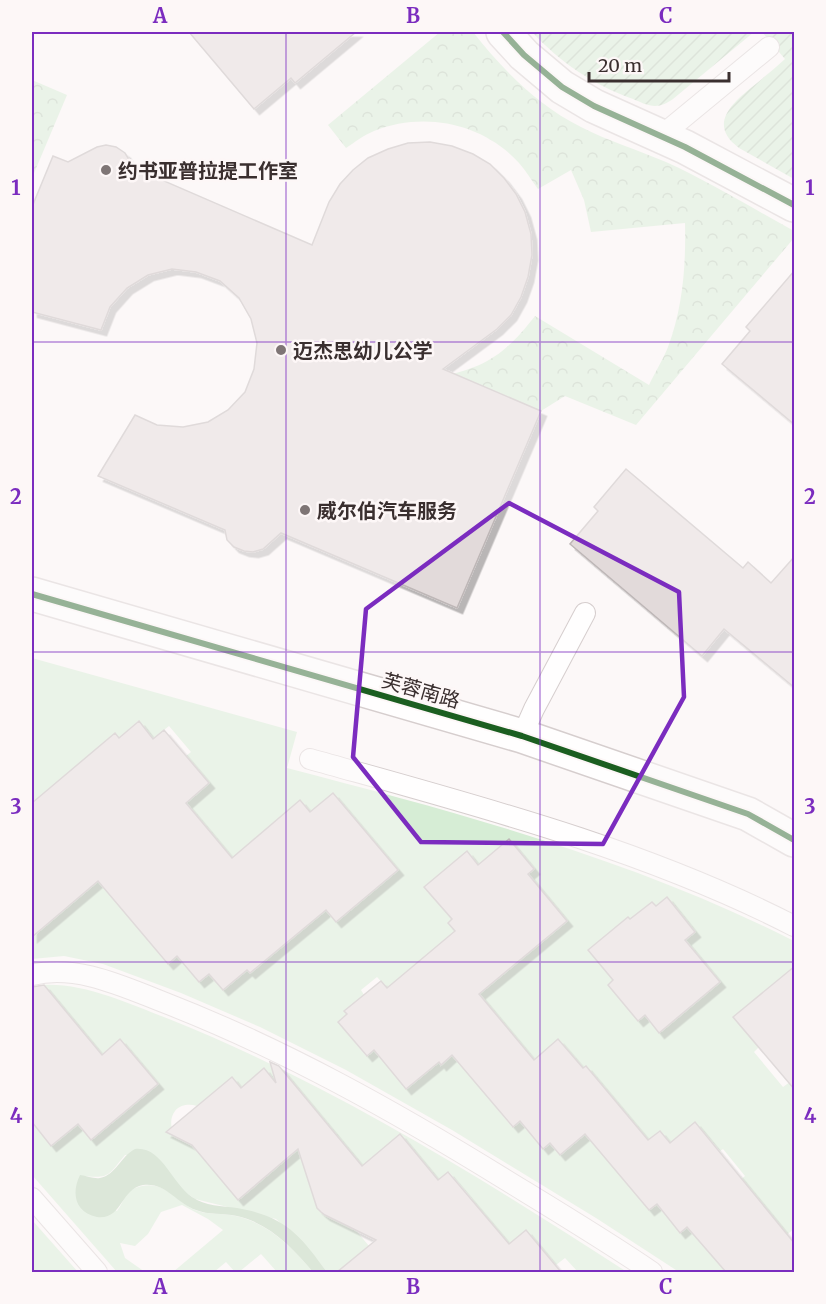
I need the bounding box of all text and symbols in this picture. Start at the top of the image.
text: A [152,3,168,28]
text: B [406,3,420,28]
text: C [659,3,673,28]
scale bar [589,45,728,83]
text: 20 m [598,54,642,77]
place label: 约书亚普拉提工作室 [118,158,298,183]
marker: 约书亚普拉提工作室 [99,163,113,177]
text: 1 [11,175,21,200]
text: 1 [805,175,815,200]
place label: 迈杰思幼儿公学 [293,338,433,363]
marker: 迈杰思幼儿公学 [274,343,288,357]
text: 2 [10,484,22,509]
text: 2 [804,484,816,509]
place label: 威尔伯汽车服务 [317,498,457,523]
marker: 威尔伯汽车服务 [298,503,312,517]
street label: 芙蓉南路 [379,667,463,713]
text: 3 [10,794,22,819]
text: 3 [804,794,816,819]
text: 4 [10,1103,23,1128]
text: 4 [804,1103,817,1128]
text: A [152,1274,168,1299]
text: B [406,1274,420,1299]
text: C [659,1274,673,1299]

